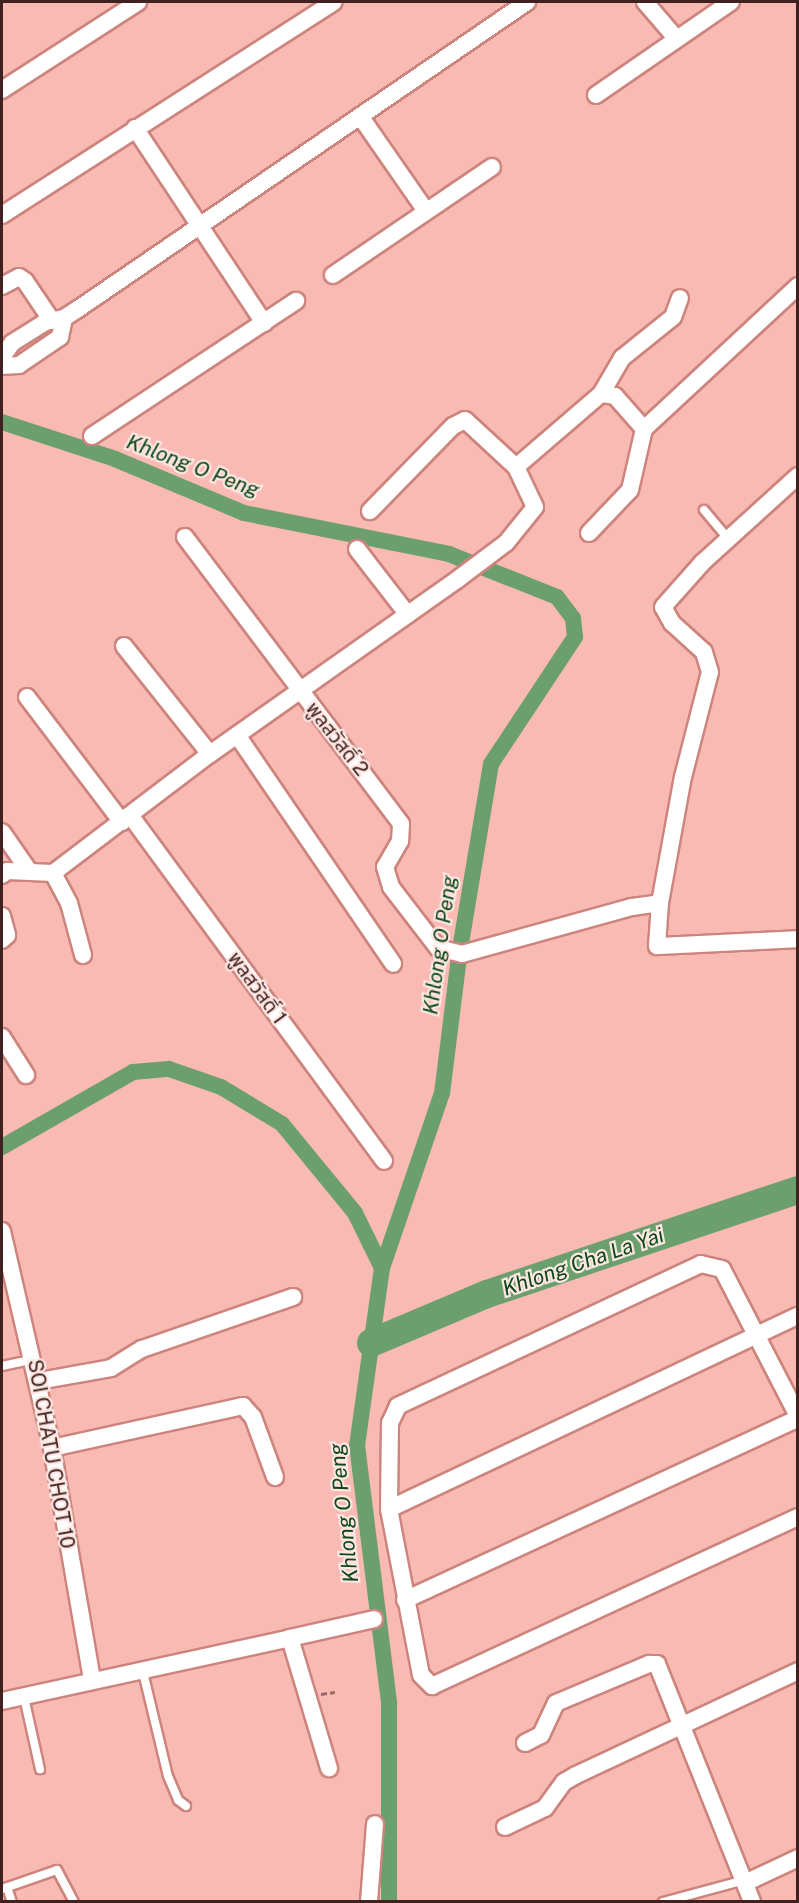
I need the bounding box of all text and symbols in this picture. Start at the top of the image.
water label: Khlong O Peng [123,429,263,503]
street label: พูลสวัสดิ์ 2 [301,697,373,781]
water label: Khlong O Peng [418,874,462,1016]
street label: พูลสวัสดิ์ 1 [223,947,291,1029]
water label: Khlong Cha La Yai [499,1223,667,1301]
street label: SOI CHATU CHOT 10 [23,1358,79,1550]
water label: Khlong O Peng [324,1442,364,1584]

